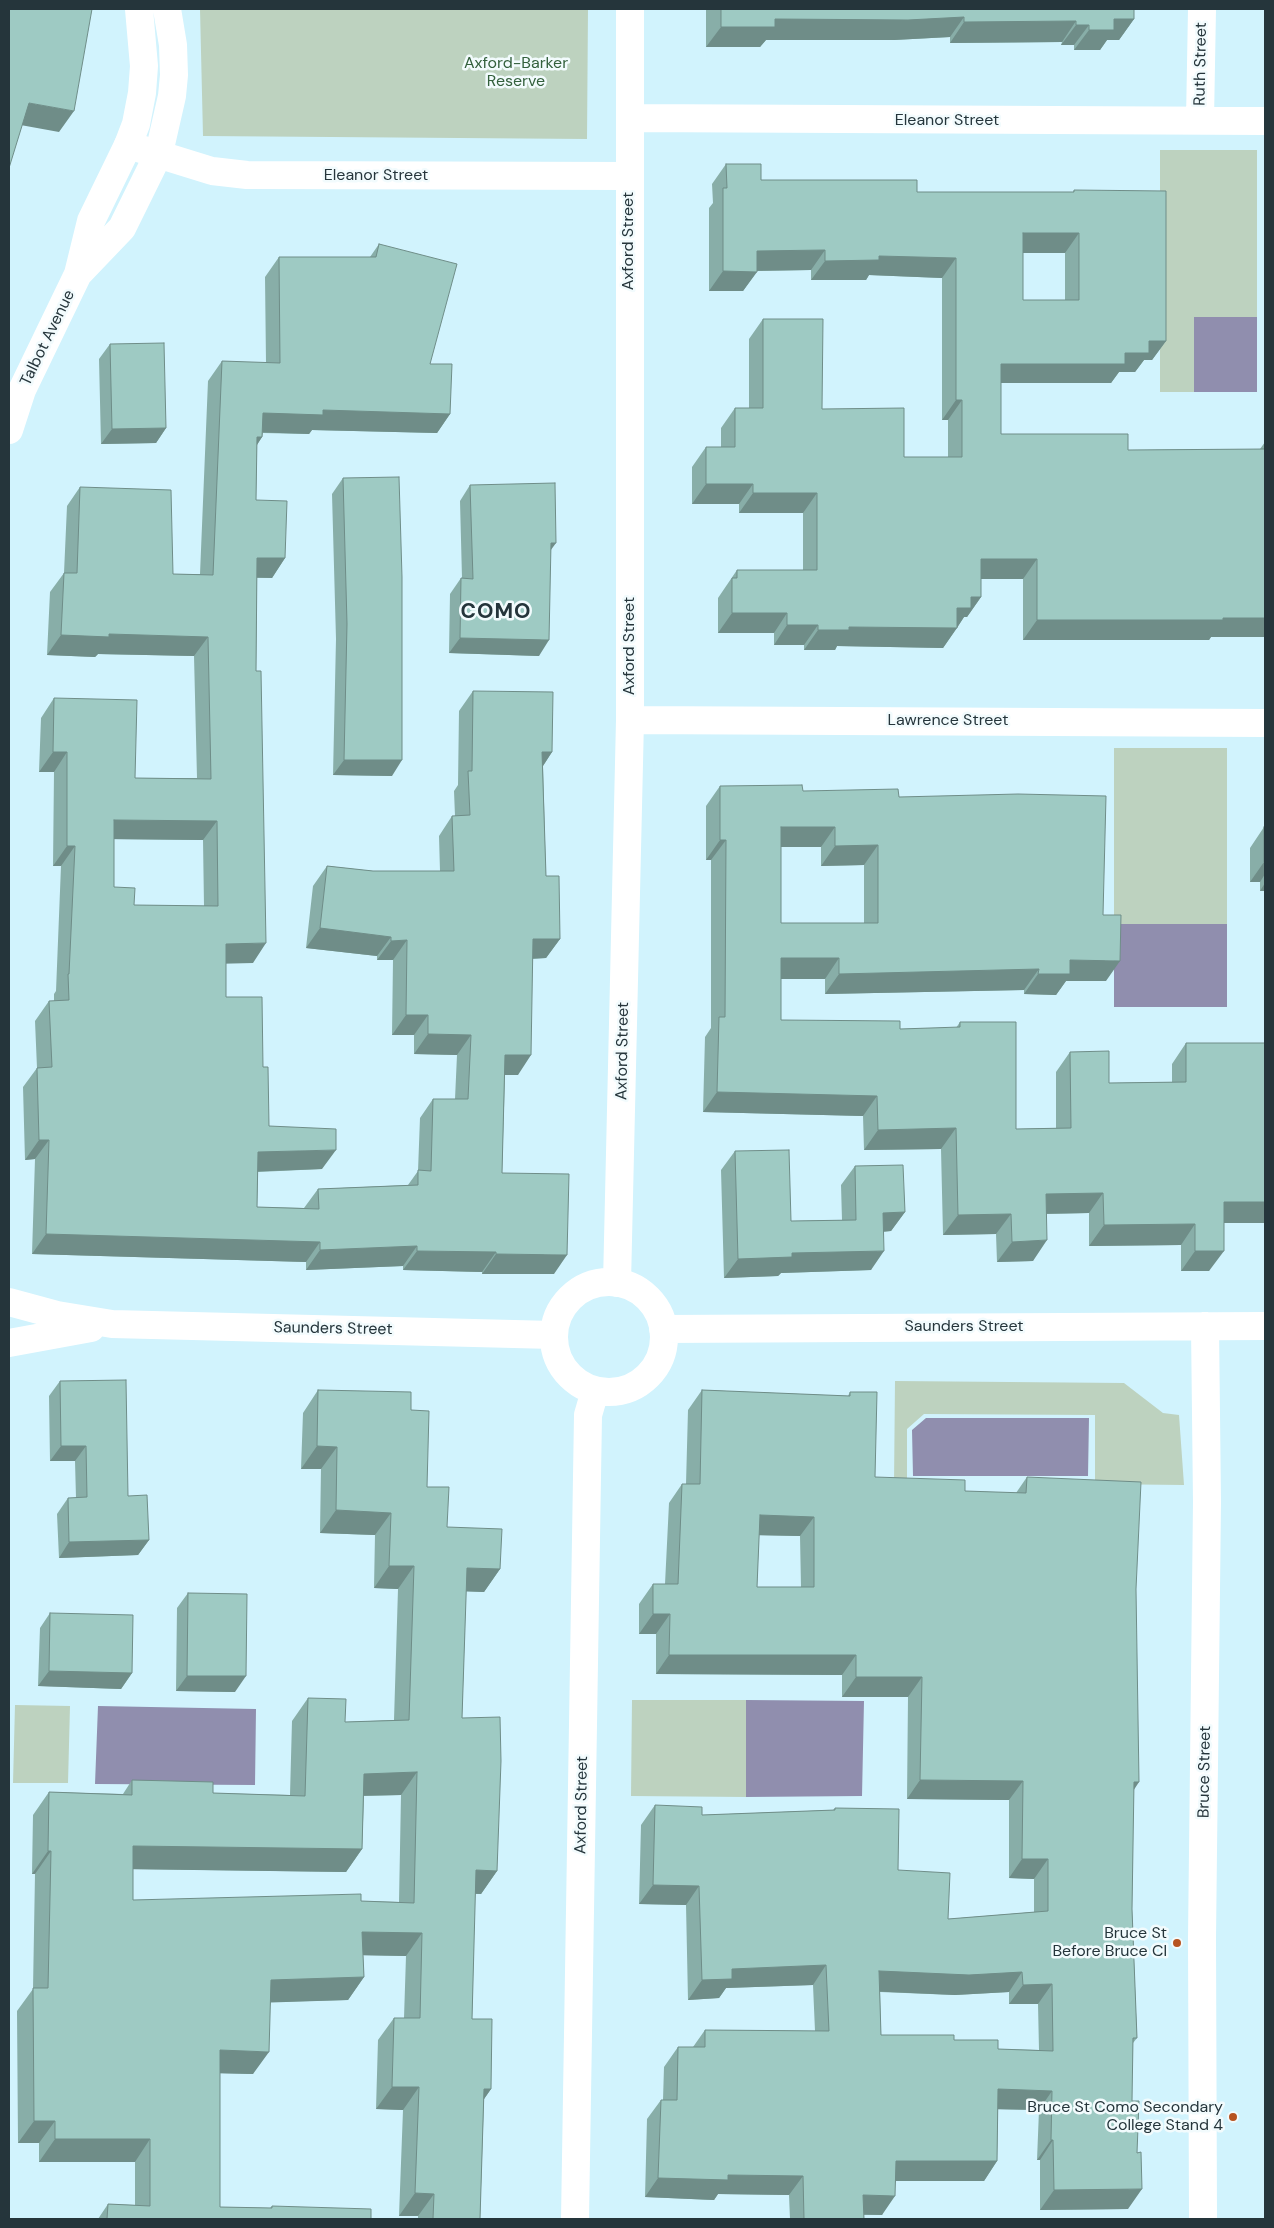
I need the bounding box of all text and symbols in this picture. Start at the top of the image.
street label: Ruth Street [1191,22,1211,106]
park label: Axford-Barker Reserve [464,54,568,92]
street label: Eleanor Street [895,111,999,131]
street label: Eleanor Street [324,166,428,186]
street label: Axford Street [619,192,639,290]
street label: Talbot Avenue [17,287,79,389]
street label: Axford Street [620,597,640,695]
district label: COMO [460,599,532,625]
street label: Lawrence Street [888,711,1008,731]
street label: Axford Street [613,1002,633,1100]
street label: Saunders Street [904,1317,1024,1337]
street label: Saunders Street [273,1318,393,1340]
street label: Bruce Street [1195,1726,1215,1818]
street label: Axford Street [572,1756,592,1854]
place label: Bruce St Before Bruce Cl [1052,1924,1167,1962]
marker: Bruce St Before Bruce Cl [1171,1937,1183,1949]
place label: Bruce St Como Secondary College Stand 4 [1027,2098,1223,2136]
marker: Bruce St Como Secondary College Stand 4 [1227,2111,1239,2123]

